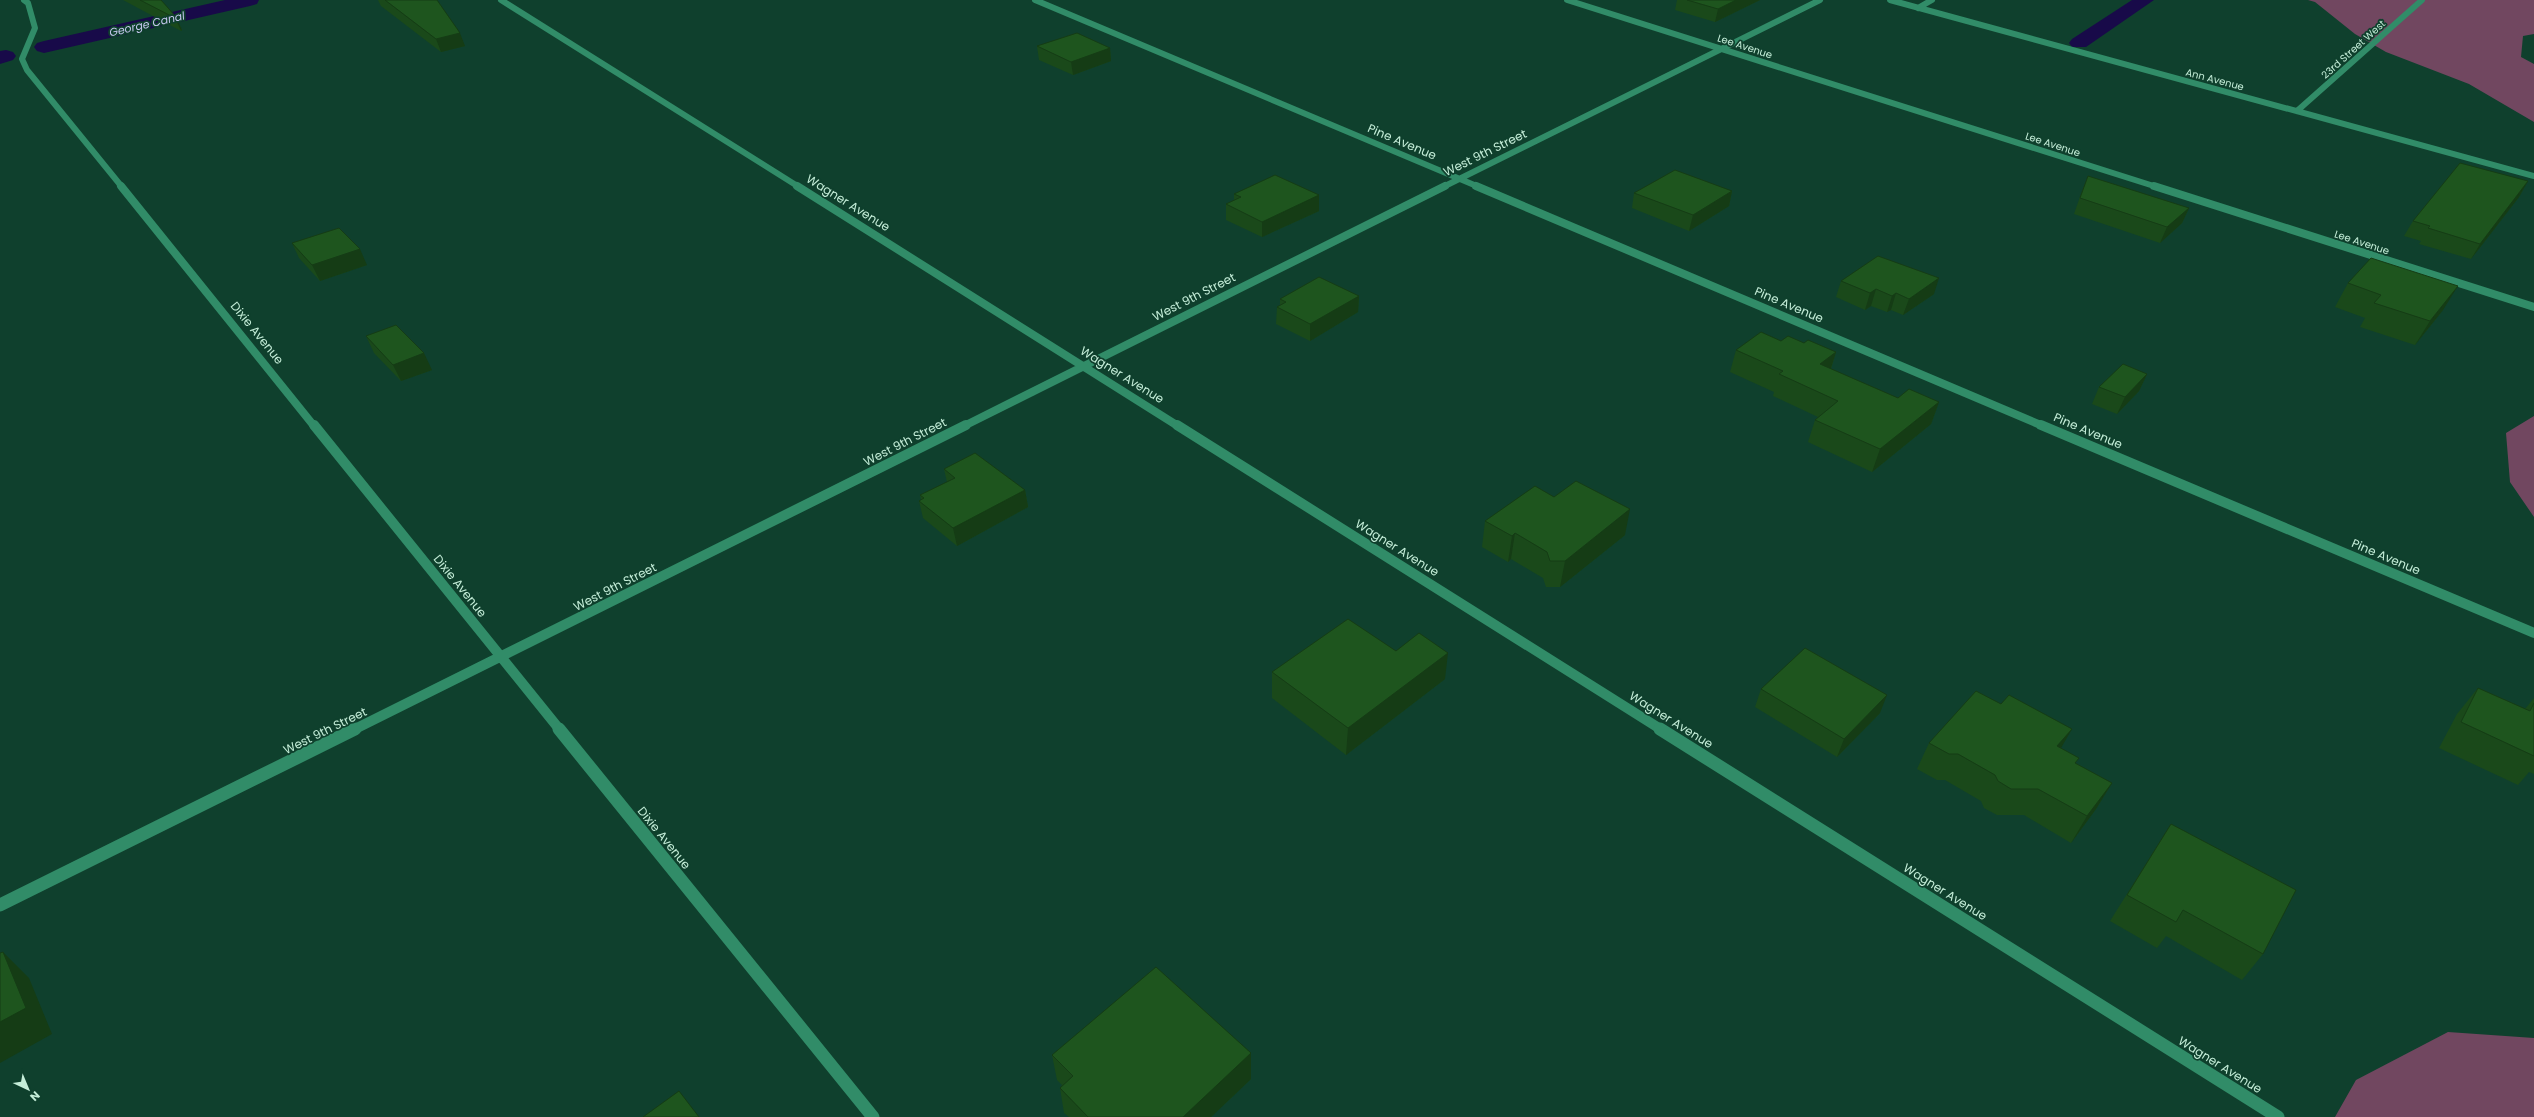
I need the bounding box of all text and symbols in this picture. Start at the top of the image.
water label: George Canal [108,7,187,40]
street label: 23rd Street West [2318,16,2389,82]
street label: Lee Avenue [1715,31,1774,62]
street label: Ann Avenue [2184,65,2246,94]
street label: Pine Avenue [1365,119,1439,164]
street label: West 9th Street [1440,125,1529,180]
street label: Lee Avenue [2023,129,2082,160]
street label: Wagner Avenue [803,170,893,235]
street label: Lee Avenue [2332,227,2391,258]
street label: West 9th Street [1149,268,1238,325]
street label: Pine Avenue [1752,282,1826,327]
street label: Dixie Avenue [227,298,288,368]
street label: Wagner Avenue [1077,342,1167,407]
street label: Pine Avenue [2051,408,2125,453]
street label: West 9th Street [860,413,949,470]
street label: Wagner Avenue [1352,515,1442,580]
street label: Pine Avenue [2349,534,2423,579]
street label: Dixie Avenue [430,551,491,621]
street label: West 9th Street [570,558,659,615]
street label: Wagner Avenue [1626,687,1716,752]
street label: West 9th Street [280,703,369,758]
street label: Dixie Avenue [634,803,695,873]
street label: Wagner Avenue [1900,859,1990,924]
street label: Wagner Avenue [2175,1032,2265,1097]
north arrow [8,1069,48,1109]
text: N [26,1088,43,1105]

